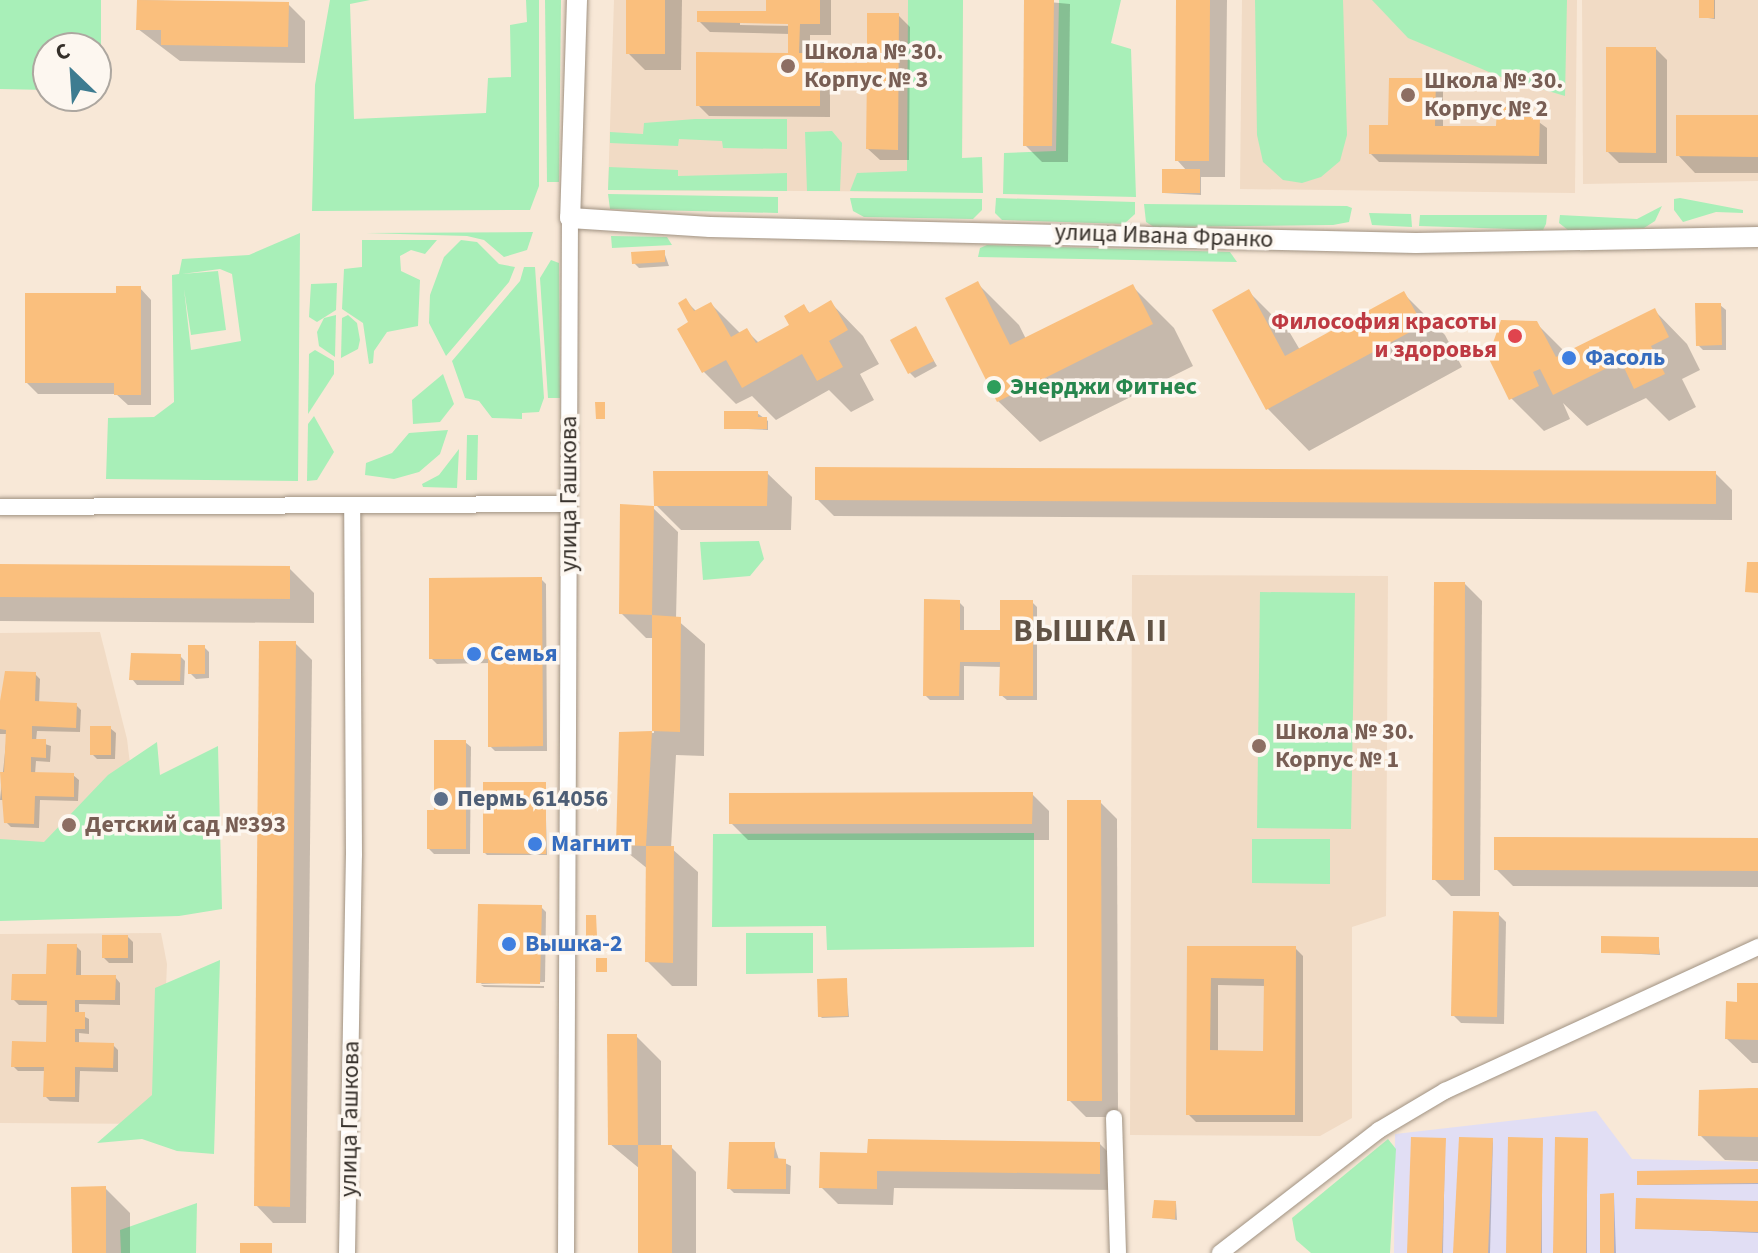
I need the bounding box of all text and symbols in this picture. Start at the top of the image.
north arrow [32,32,112,112]
text: С [50,35,75,69]
place label: Школа № 30. Корпус № 3 [804,38,944,94]
marker: Школа № 30. Корпус № 3 [779,57,797,75]
place label: Школа № 30. Корпус № 2 [1424,67,1564,123]
marker: Школа № 30. Корпус № 2 [1399,86,1417,104]
street label: улица Ивана Франко [1054,218,1274,254]
place label: Философия красоты и здоровья [1271,308,1497,364]
marker: Философия красоты и здоровья [1504,325,1526,347]
place label: Фасоль [1585,344,1666,372]
marker: Фасоль [1560,349,1578,367]
place label: Энерджи Фитнес [1010,373,1197,401]
marker: Энерджи Фитнес [985,378,1003,396]
street label: улица Гашкова [555,416,583,572]
district label: ВЫШКА II [1013,612,1169,650]
place label: Семья [490,640,557,668]
marker: Семья [465,645,483,663]
place label: Школа № 30. Корпус № 1 [1275,718,1415,774]
marker: Школа № 30. Корпус № 1 [1250,737,1268,755]
place label: Пермь 614056 [457,785,608,813]
marker: Пермь 614056 [432,790,450,808]
place label: Детский сад №393 [85,811,286,839]
marker: Детский сад №393 [60,816,78,834]
place label: Магнит [551,830,632,858]
marker: Магнит [526,835,544,853]
place label: Вышка-2 [525,930,623,958]
marker: Вышка-2 [500,935,518,953]
street label: улица Гашкова [334,1041,366,1197]

